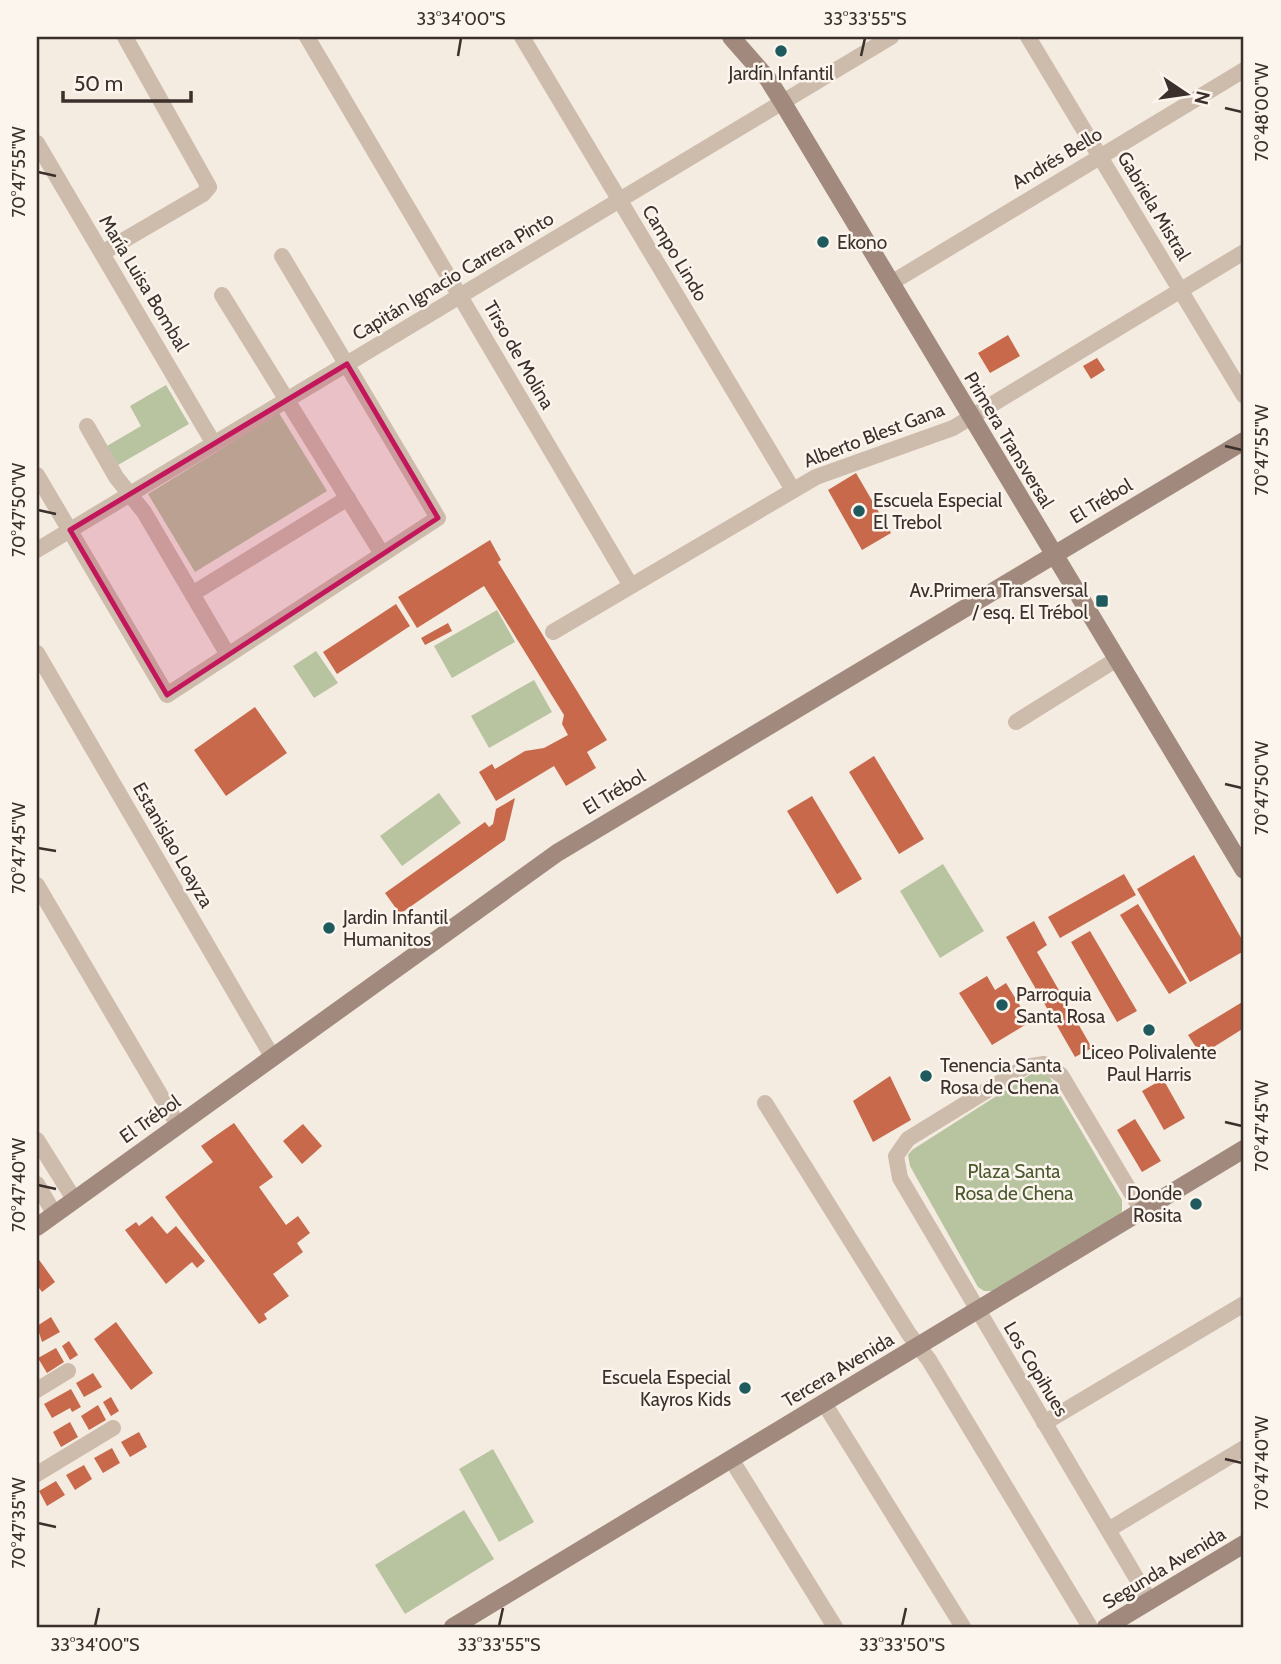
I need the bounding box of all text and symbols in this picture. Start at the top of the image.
text: 33°34'00"S [416,8,506,30]
text: 33°33'55"S [823,8,907,30]
marker: Jardín Infantil [773,43,789,59]
scale bar [63,60,191,104]
north arrow [1152,60,1222,130]
place label: Jardín Infantil [728,62,834,85]
text: 70°48'00"W [1251,63,1273,161]
text: 50 m [74,71,123,96]
text: N [1189,89,1215,107]
street label: Andrés Bello [1008,122,1106,194]
text: 70°47'55"W [8,126,30,218]
street label: Gabriela Mistral [1112,147,1196,265]
street label: Campo Lindo [637,201,713,305]
street label: Capitán Ignacio Carrera Pinto [348,207,558,345]
street label: María Luisa Bombal [94,211,194,356]
place label: Ekono [837,231,887,254]
marker: Ekono [815,234,831,250]
street label: Tirso de Molina [479,297,559,413]
street label: Primera Transversal [959,368,1059,513]
street label: Alberto Blest Gana [800,398,948,472]
text: 70°47'55"W [1251,404,1273,496]
text: 70°47'50"W [8,463,30,557]
street label: El Trébol [1066,473,1137,529]
place label: Escuela Especial El Trebol [873,489,1003,534]
marker: Escuela Especial El Trebol [851,503,867,519]
place label: Av.Primera Transversal / esq. El Trébol [909,579,1089,624]
marker: Av.Primera Transversal / esq. El Trébol [1094,593,1110,609]
text: 70°47'50"W [1251,741,1273,835]
street label: El Trébol [579,764,650,820]
street label: Estanislao Loayza [128,778,218,912]
text: 70°47'45"W [8,802,30,894]
place label: Jardin Infantil Humanitos [342,906,448,951]
marker: Jardin Infantil Humanitos [321,920,337,936]
place label: Parroquia Santa Rosa [1016,983,1105,1028]
marker: Parroquia Santa Rosa [994,997,1010,1013]
marker: Liceo Polivalente Paul Harris [1141,1022,1157,1038]
place label: Liceo Polivalente Paul Harris [1081,1041,1217,1086]
place label: Tenencia Santa Rosa de Chena [940,1054,1062,1099]
marker: Tenencia Santa Rosa de Chena [918,1068,934,1084]
text: 70°47'45"W [1251,1080,1273,1172]
street label: El Trébol [115,1090,185,1148]
text: 70°47'40"W [8,1138,30,1232]
park label: Plaza Santa Rosa de Chena [955,1160,1073,1205]
place label: Donde Rosita [1127,1182,1182,1227]
marker: Donde Rosita [1188,1196,1204,1212]
street label: Los Copihues [999,1318,1073,1421]
street label: Tercera Avenida [778,1328,898,1412]
place label: Escuela Especial Kayros Kids [602,1366,732,1411]
marker: Escuela Especial Kayros Kids [737,1380,753,1396]
text: 70°47'40"W [1251,1416,1273,1510]
text: 70°47'35"W [8,1477,30,1569]
street label: Segunda Avenida [1098,1522,1230,1614]
text: 33°34'00"S [50,1634,140,1656]
text: 33°33'55"S [457,1634,541,1656]
text: 33°33'50"S [859,1634,945,1656]

